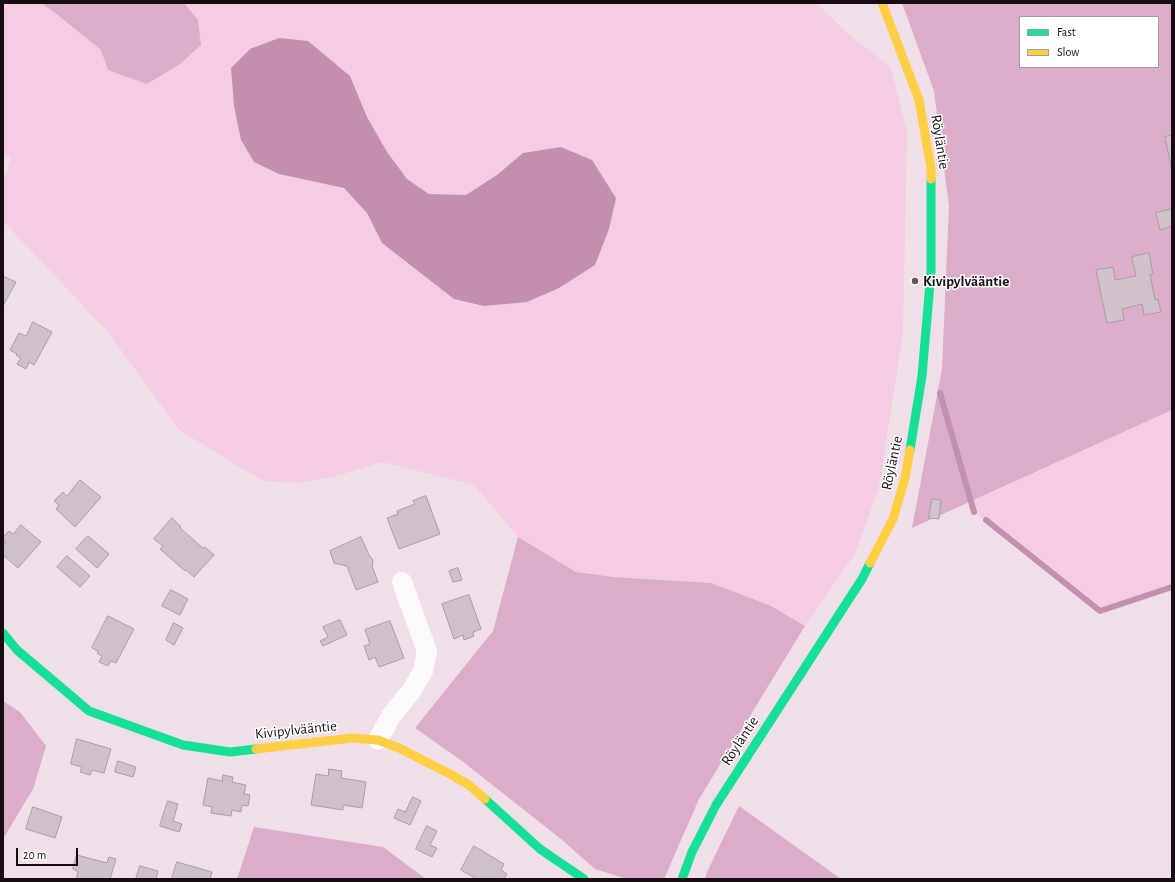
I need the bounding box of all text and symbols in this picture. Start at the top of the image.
legend [1019,16,1159,68]
text: Fast [1057,26,1076,38]
text: Slow [1057,46,1079,58]
street label: Röyläntie [927,113,953,171]
place label: Kivipylvääntie [923,272,1009,290]
marker: Kivipylvääntie [910,276,920,286]
street label: Röyläntie [877,434,907,492]
street label: Röyläntie [718,713,762,769]
street label: Kivipylvääntie [254,717,338,743]
scale bar [18,840,80,866]
text: 20 m [23,849,46,861]

